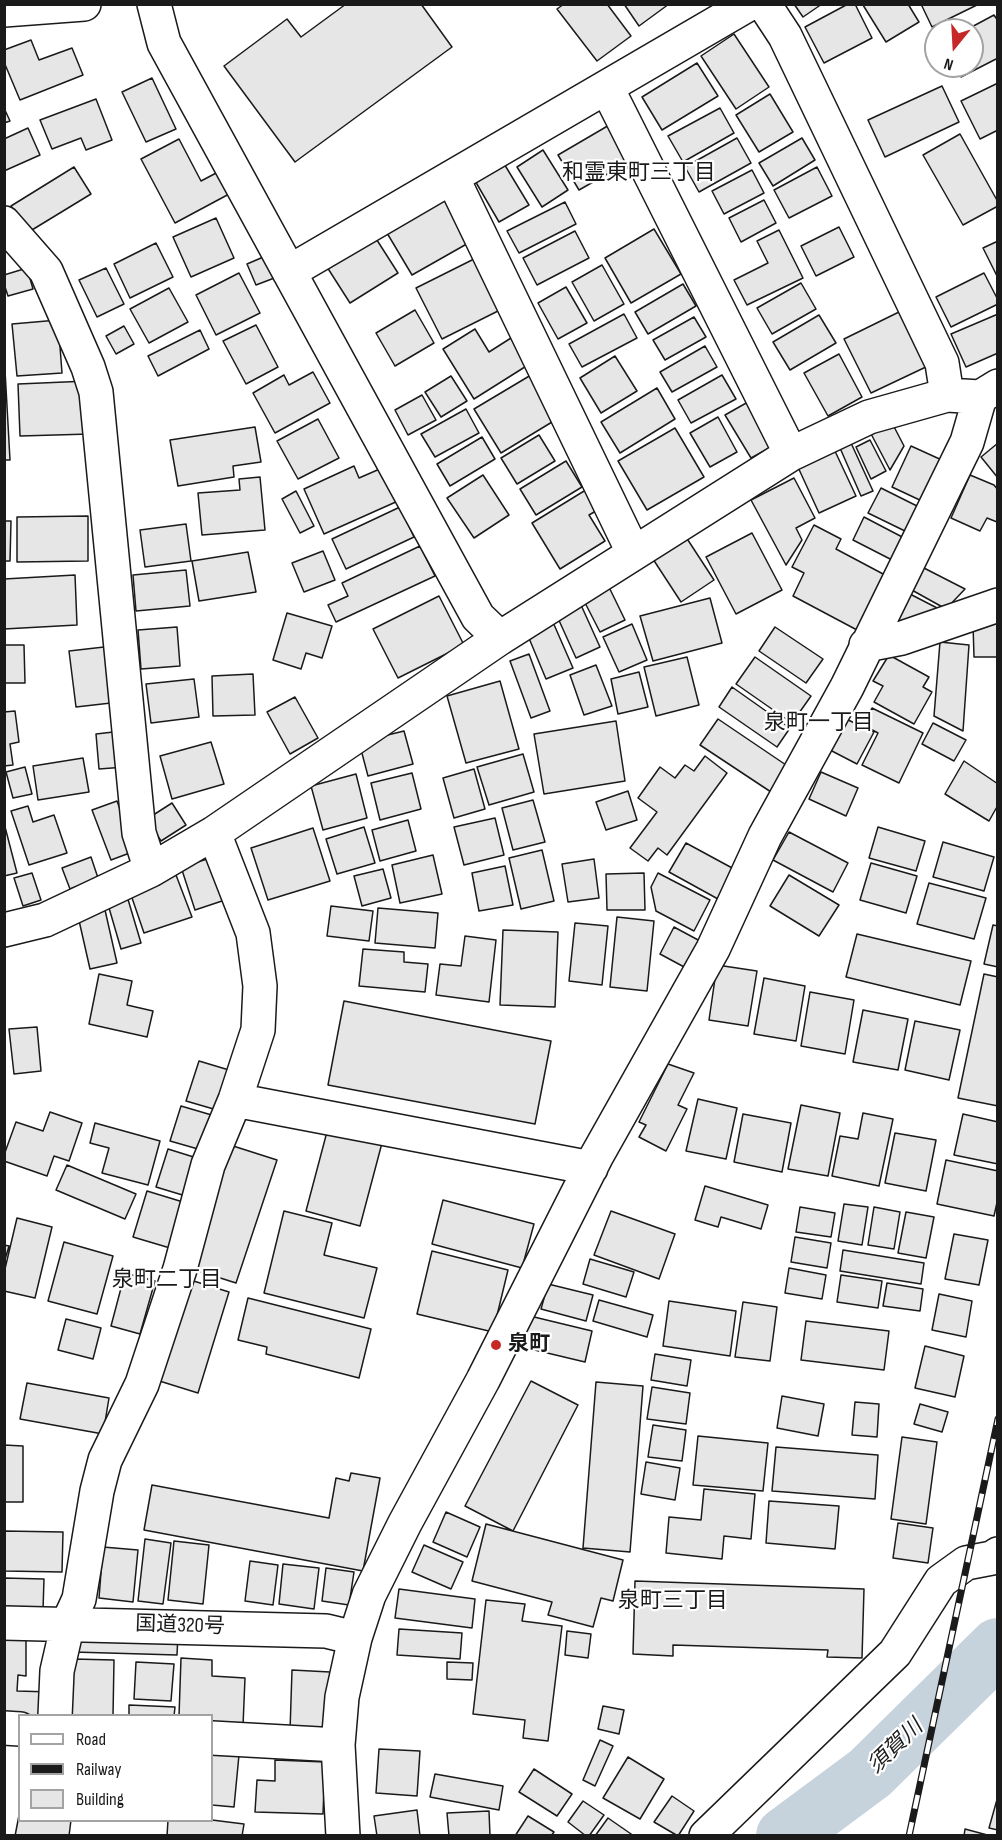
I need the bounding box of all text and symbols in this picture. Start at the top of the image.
north arrow [924,18,984,78]
text: N [942,53,956,74]
district label: 和霊東町三丁目 [562,160,716,186]
district label: 泉町一丁目 [764,710,874,736]
district label: 泉町二丁目 [112,1267,222,1293]
place label: 泉町 [508,1332,550,1358]
marker: 泉町 [489,1338,503,1352]
district label: 泉町三丁目 [618,1588,728,1614]
street label: 国道320号 [135,1612,225,1640]
legend [18,1714,213,1822]
water label: 須賀川 [863,1715,929,1779]
text: Road [76,1729,106,1750]
text: Railway [76,1759,121,1780]
text: Building [76,1789,124,1810]

